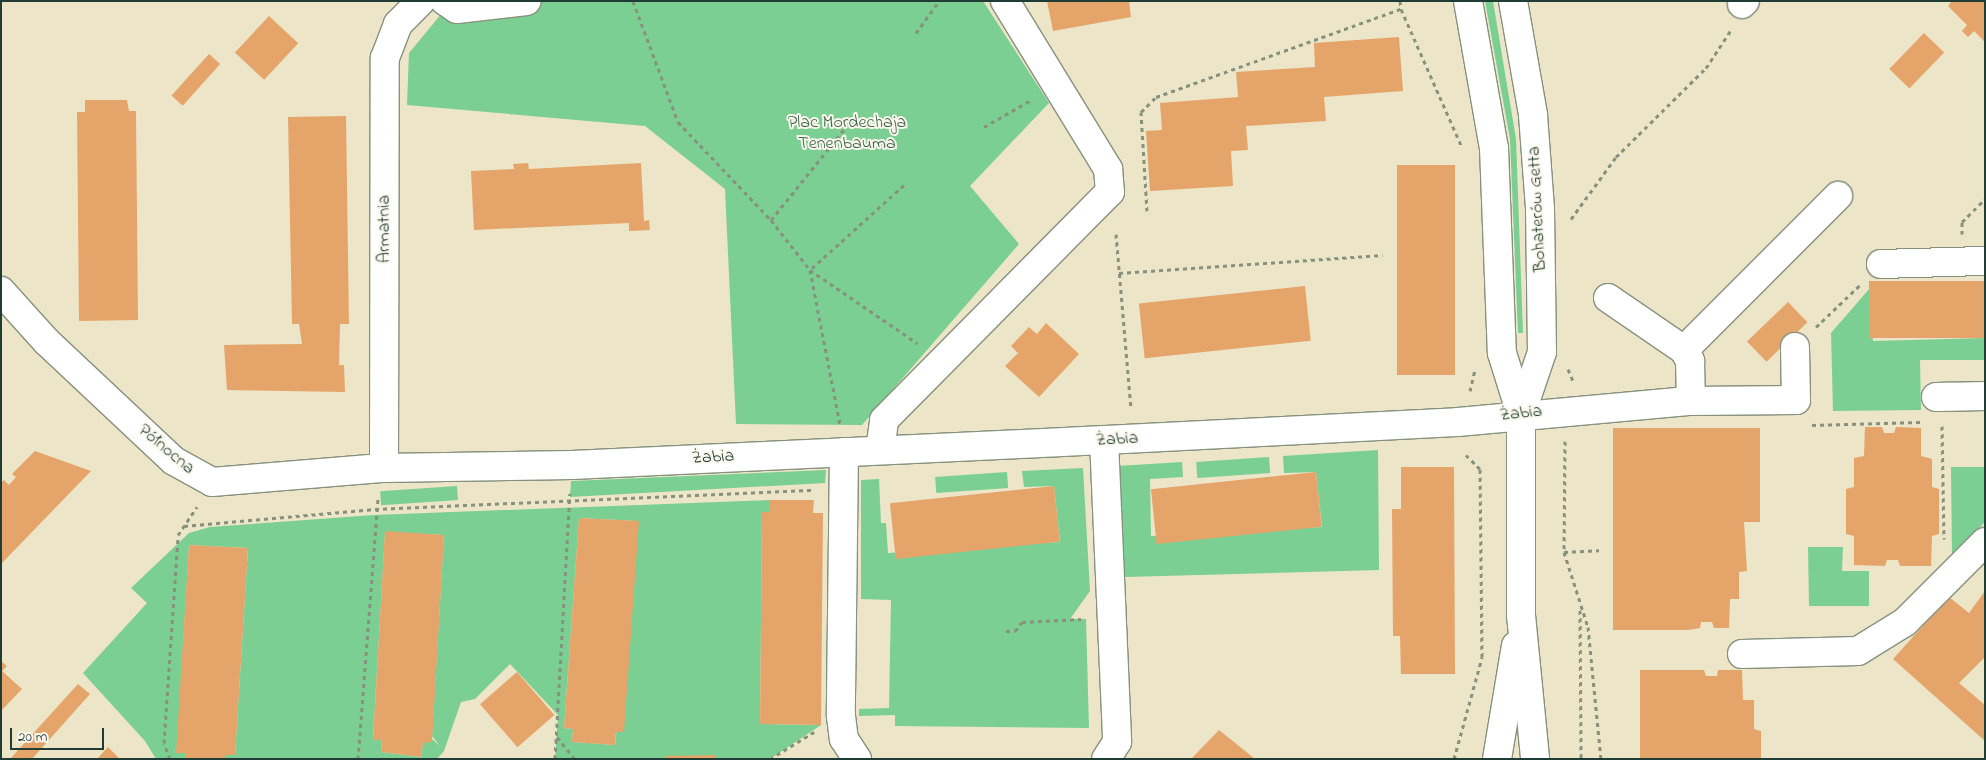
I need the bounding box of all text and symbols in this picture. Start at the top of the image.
park label: Plac Mordechaja Tenenbauma [788,113,906,156]
street label: Bohaterów Getta [1524,146,1552,272]
street label: Armatnia [374,195,396,263]
street label: Żabia [1499,401,1543,427]
street label: Północna [133,420,199,480]
street label: Żabia [1095,428,1139,452]
street label: Żabia [691,446,735,470]
scale bar [12,718,106,750]
text: 20 m [18,726,47,748]

